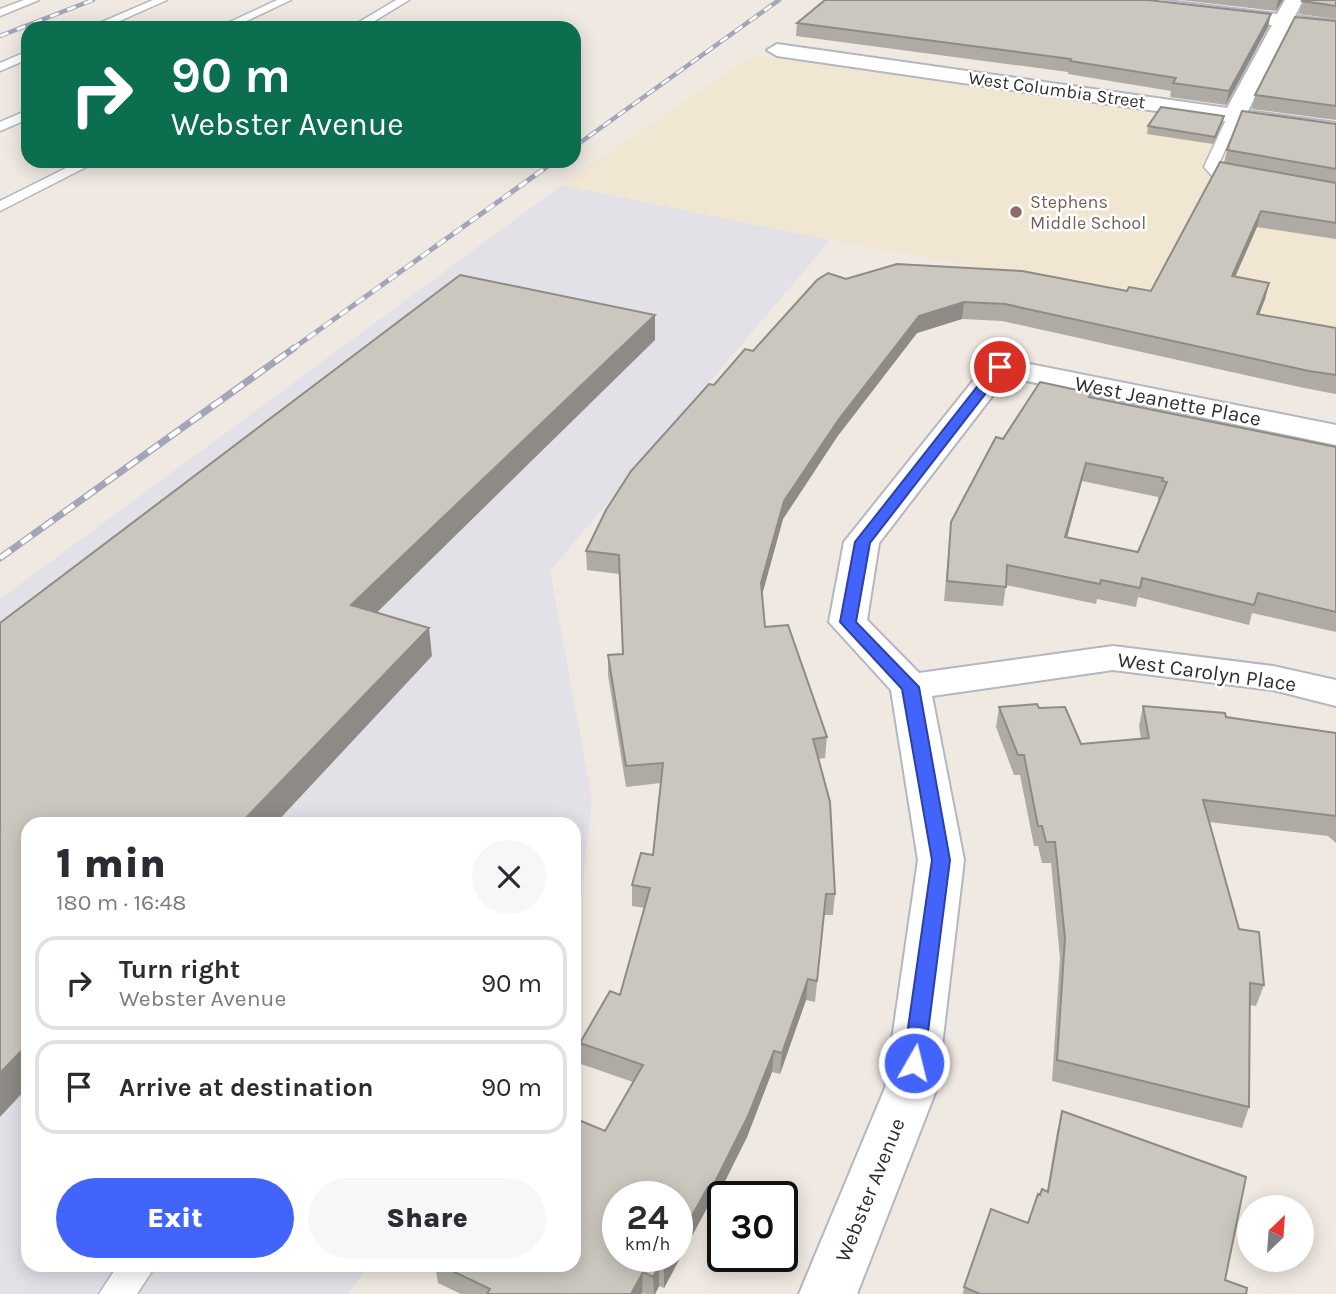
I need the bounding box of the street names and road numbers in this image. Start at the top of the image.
street label: West Columbia Street [967,67,1147,113]
street label: West Jeanette Place [1073,371,1263,431]
street label: West Carolyn Place [1116,648,1298,696]
street label: Webster Avenue [830,1115,910,1265]

